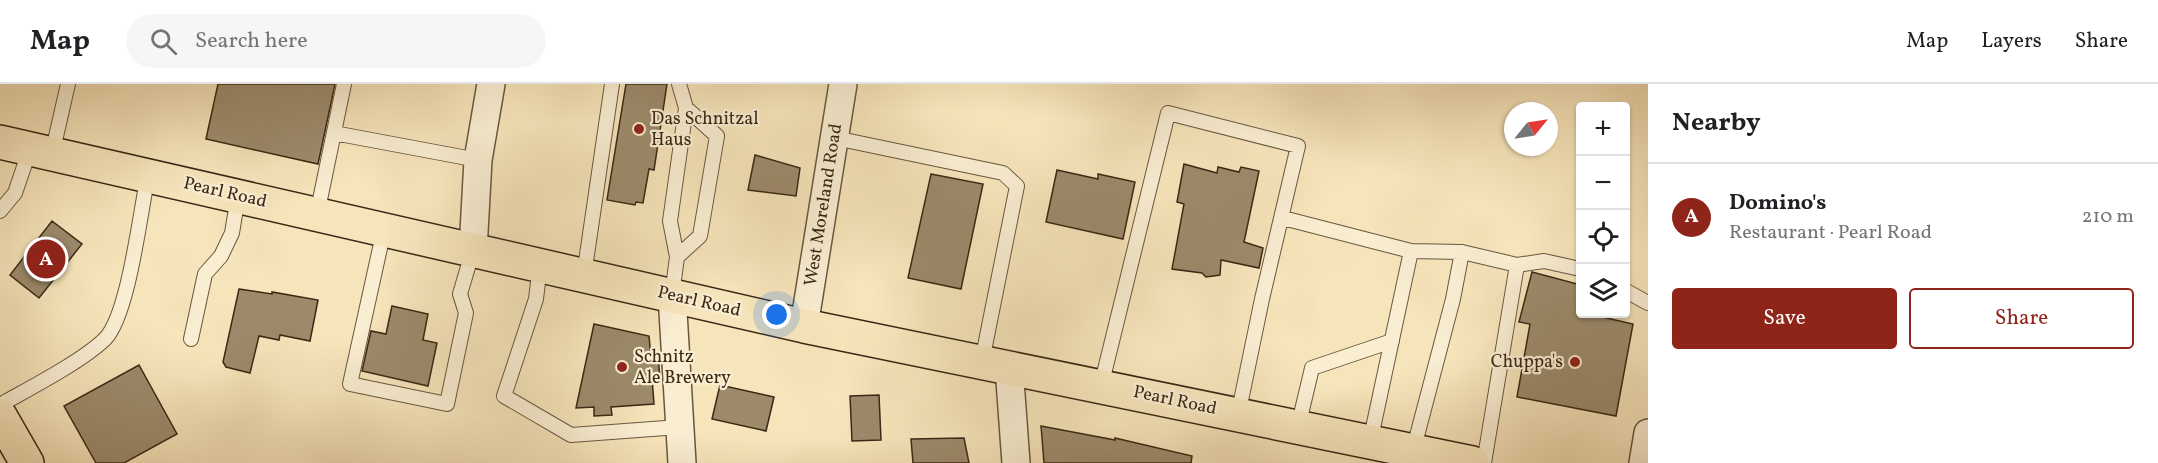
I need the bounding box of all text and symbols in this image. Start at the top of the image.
search box [126,14,546,68]
text: Map [30,22,90,61]
icon: search [147,25,180,58]
text: Search here [195,26,308,57]
text: Map [1906,27,1948,56]
text: Layers [1981,27,2042,56]
text: Share [2075,27,2128,56]
north arrow [1504,102,1558,156]
map controls [1576,102,1630,318]
button: + [1576,102,1630,156]
text: Nearby [1672,105,1761,141]
place label: Das Schnitzal Haus [651,107,759,153]
marker: Das Schnitzal Haus [632,122,646,136]
street label: West Moreland Road [799,122,849,288]
button: − [1576,156,1630,210]
street label: Pearl Road [181,171,269,215]
text: Domino's [1729,188,1826,219]
text: A [1684,203,1699,231]
text: 210 m [2082,203,2134,231]
button: locate [1576,210,1630,264]
text: Restaurant · Pearl Road [1729,219,1932,247]
pin: A [26,236,66,282]
button: layers [1576,264,1630,318]
street label: Pearl Road [655,280,743,324]
button: Save [1672,288,1897,349]
button: Share [1909,288,2134,349]
your location [762,300,791,329]
place label: Schnitz Ale Brewery [634,345,731,391]
place label: Chuppa's [1491,350,1563,375]
marker: Chuppa's [1568,355,1582,369]
marker: Schnitz Ale Brewery [615,360,629,374]
street label: Pearl Road [1131,380,1219,422]

